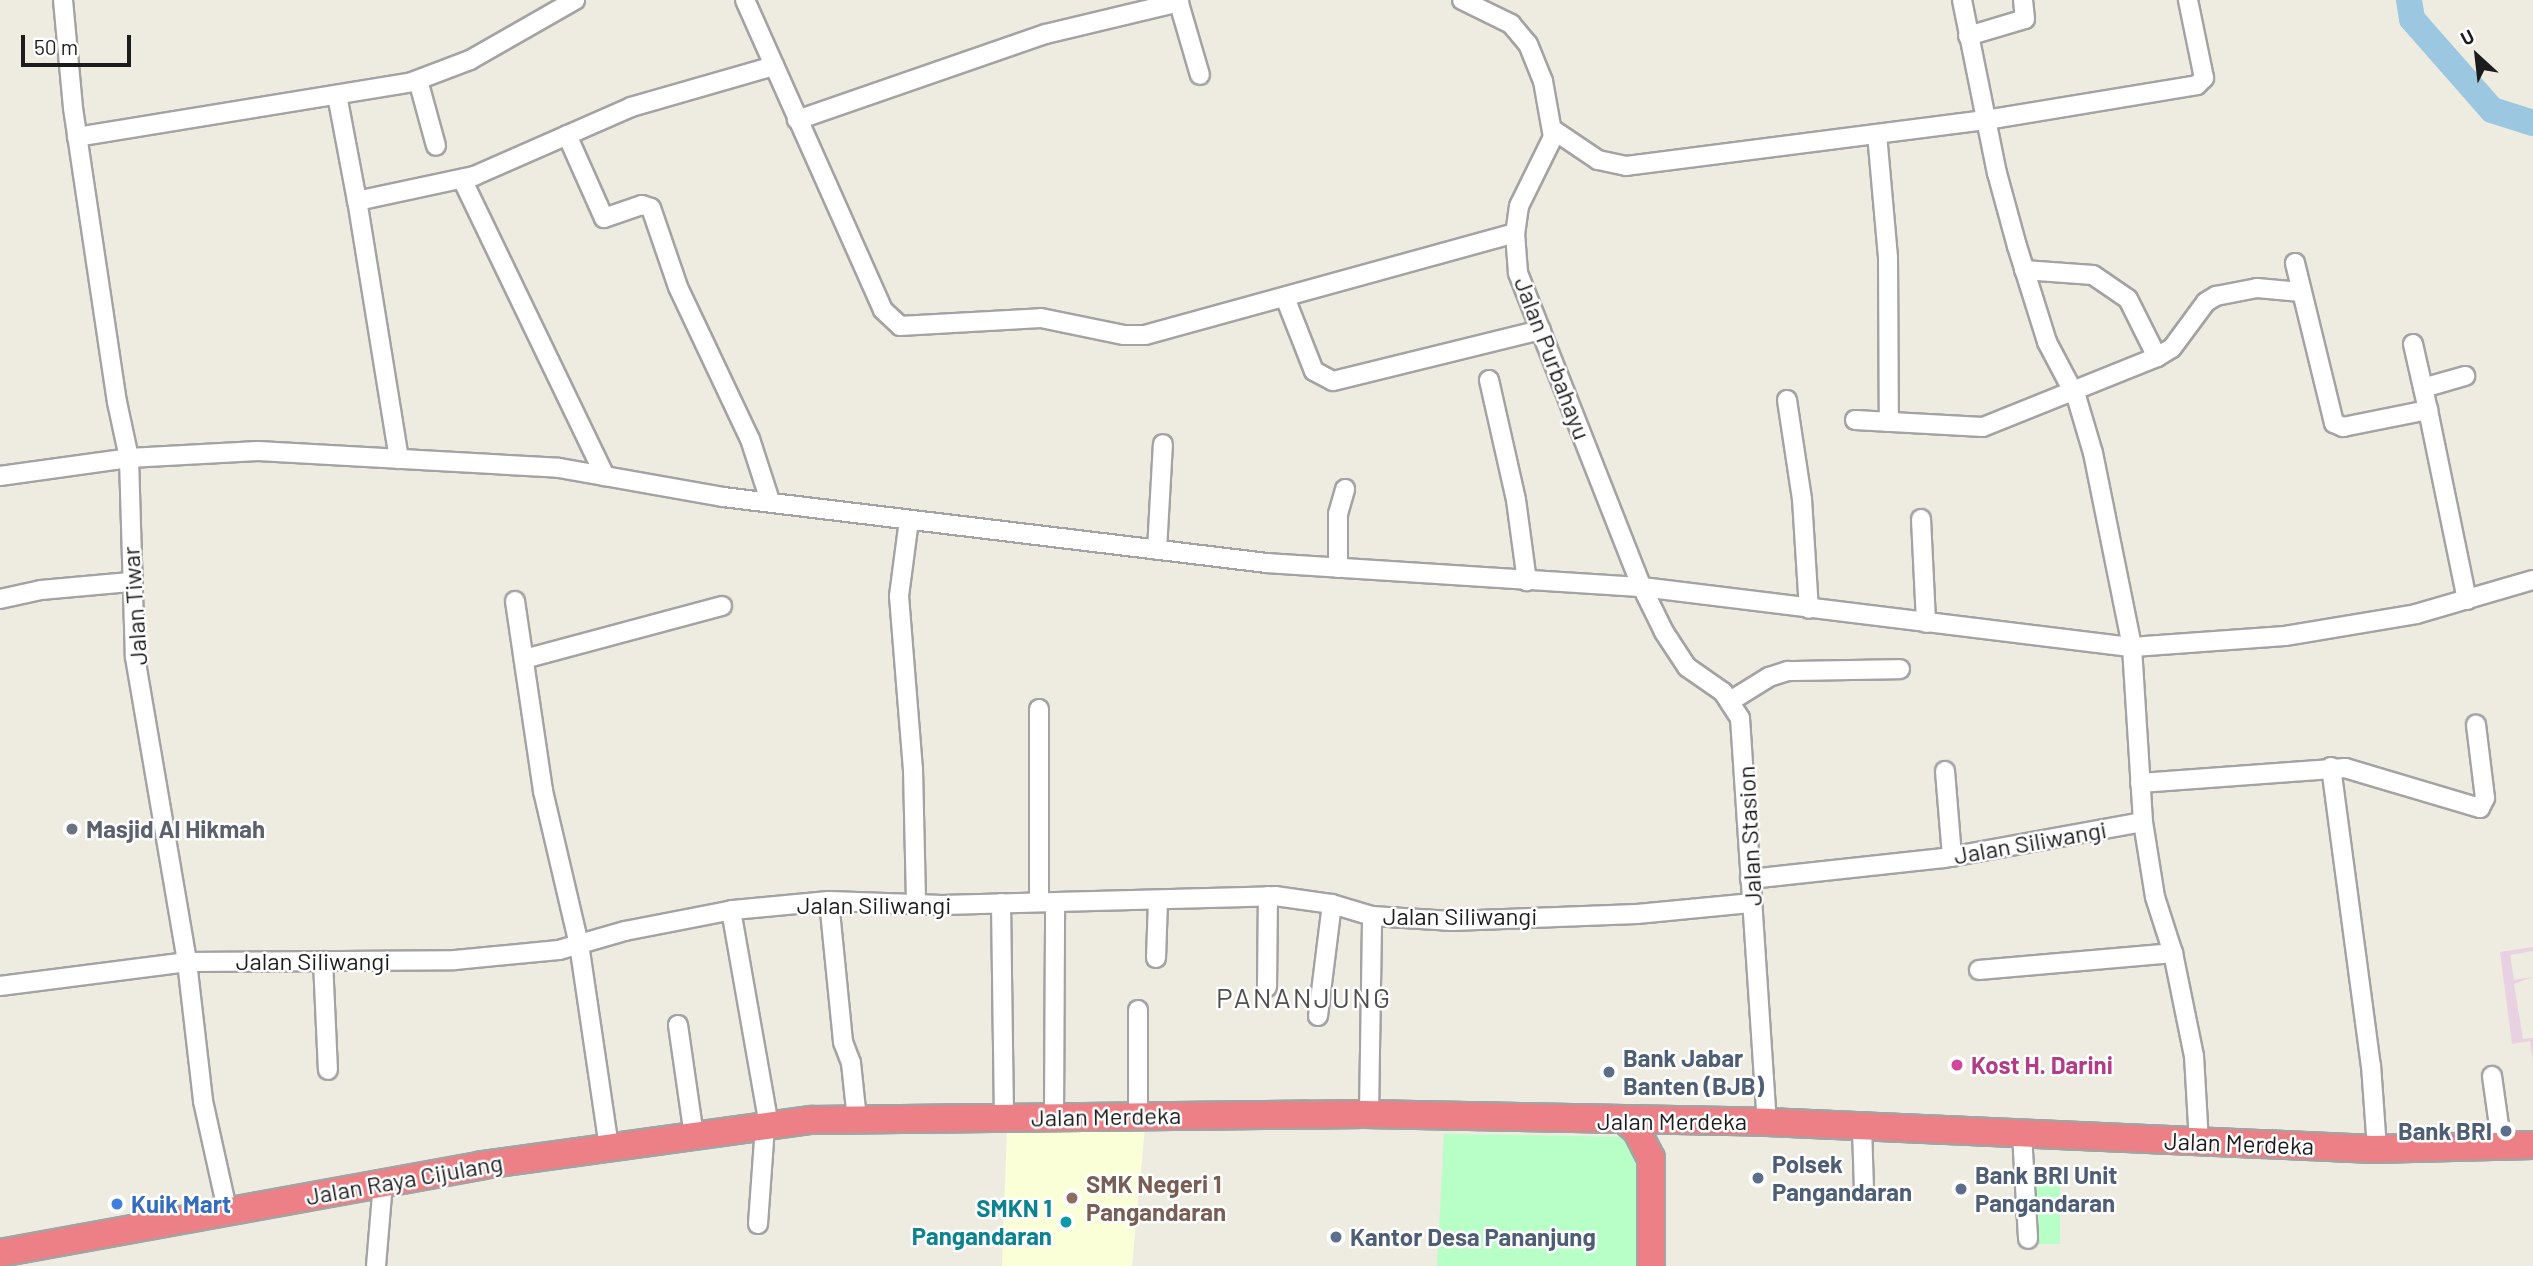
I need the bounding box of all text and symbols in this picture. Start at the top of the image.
scale bar [24,21,135,65]
north arrow [2442,21,2512,91]
text: U [2457,24,2478,50]
text: 50 m [34,34,78,59]
street label: Jalan Purbahayu [1509,273,1597,443]
street label: Jalan Tiwar [115,546,153,666]
street label: Jalan Stasion [1731,765,1767,907]
street label: Jalan Siliwangi [1951,814,2109,870]
place label: Masjid Al Hikmah [86,815,265,843]
marker: Masjid Al Hikmah [64,821,80,837]
street label: Jalan Siliwangi [797,891,951,919]
street label: Jalan Siliwangi [1383,902,1537,930]
street label: Jalan Siliwangi [236,947,390,975]
district label: PANANJUNG [1217,980,1391,1014]
place label: Bank Jabar Banten (BJB) [1623,1044,1764,1100]
place label: Kost H. Darini [1971,1051,2113,1079]
marker: Kost H. Darini [1949,1057,1965,1073]
marker: Bank Jabar Banten (BJB) [1601,1064,1617,1080]
street label: Jalan Merdeka [1031,1100,1181,1132]
street label: Jalan Merdeka [1597,1107,1747,1135]
place label: Bank BRI [2398,1117,2492,1145]
marker: Bank BRI [2498,1123,2514,1139]
street label: Jalan Merdeka [2163,1126,2315,1160]
street label: Jalan Raya Cijulang [303,1148,505,1210]
place label: Polsek Pangandaran [1772,1150,1912,1206]
place label: Bank BRI Unit Pangandaran [1975,1161,2117,1217]
place label: SMK Negeri 1 Pangandaran [1086,1170,1226,1226]
marker: Polsek Pangandaran [1750,1170,1766,1186]
marker: Bank BRI Unit Pangandaran [1953,1181,1969,1197]
place label: Kuik Mart [131,1190,231,1218]
marker: SMK Negeri 1 Pangandaran [1064,1190,1080,1206]
place label: SMKN 1 Pangandaran [912,1194,1052,1250]
marker: Kuik Mart [109,1196,125,1212]
marker: SMKN 1 Pangandaran [1058,1214,1074,1230]
place label: Kantor Desa Pananjung [1350,1223,1596,1251]
marker: Kantor Desa Pananjung [1328,1229,1344,1245]

